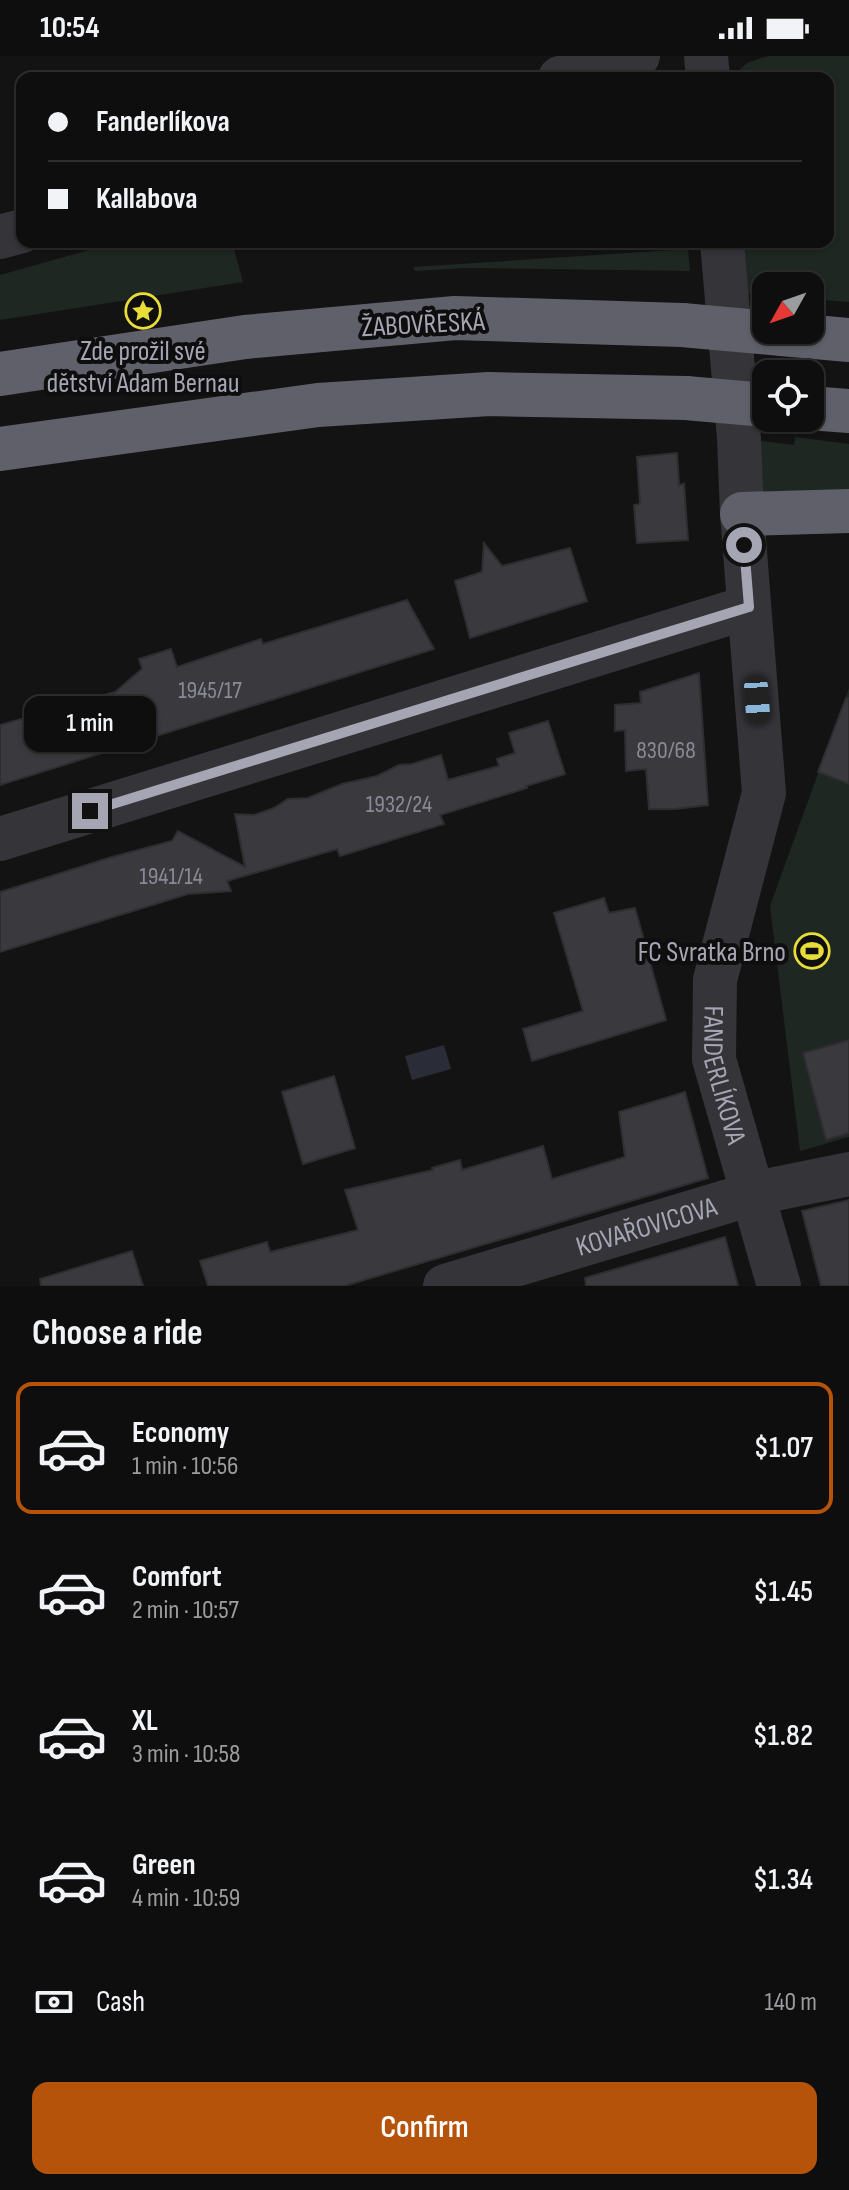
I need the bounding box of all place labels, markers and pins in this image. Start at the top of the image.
place icon: Zde prožil své dětství Adam Bernau [124,292,162,330]
place label: Zde prožil své dětství Adam Bernau [46,335,240,400]
sports icon: FC Svratka Brno [793,932,831,970]
place label: FC Svratka Brno [638,936,786,969]

